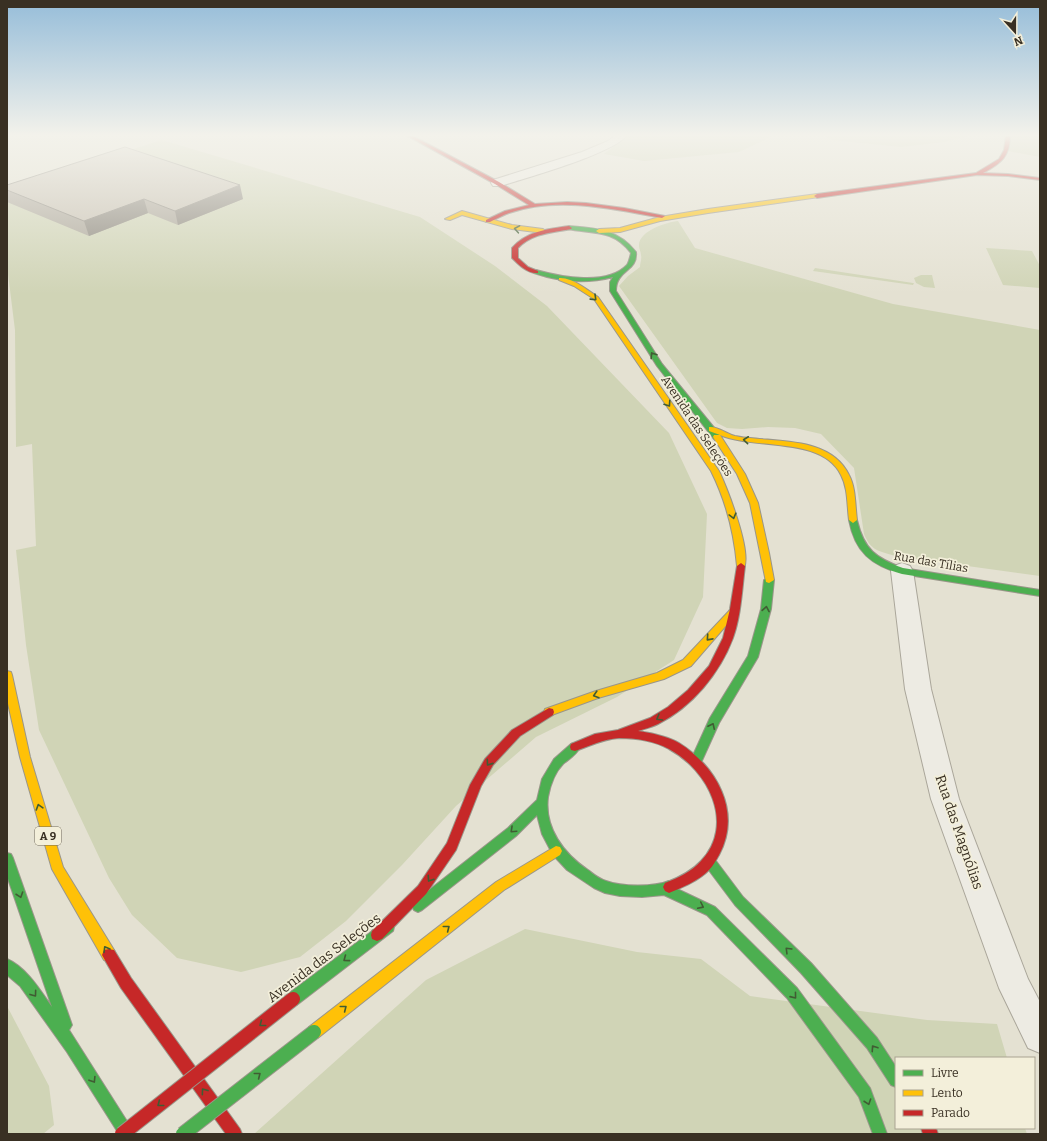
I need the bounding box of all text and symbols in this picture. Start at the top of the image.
north arrow [995,12,1035,52]
text: N [1012,33,1025,49]
one-way arrow [514,225,520,234]
one-way arrow [589,293,597,300]
one-way arrow [650,352,658,359]
street label: Avenida das Seleções [658,373,736,479]
one-way arrow [663,400,670,407]
one-way arrow [743,435,749,444]
one-way arrow [728,512,737,519]
street label: Rua das Tílias [893,549,970,575]
one-way arrow [761,606,770,612]
one-way arrow [706,633,714,641]
one-way arrow [593,690,600,699]
one-way arrow [656,713,663,720]
one-way arrow [707,723,715,730]
one-way arrow [487,759,494,766]
street label: Rua das Magnólias [931,772,987,892]
one-way arrow [36,804,44,811]
one-way arrow [510,825,518,833]
road number: A 9 [35,827,61,845]
one-way arrow [428,874,435,881]
one-way arrow [15,891,24,898]
one-way arrow [696,901,704,909]
street label: Avenida das Seleções [264,910,384,1006]
one-way arrow [442,925,449,932]
one-way arrow [103,946,111,953]
one-way arrow [785,947,793,955]
one-way arrow [343,954,350,961]
one-way arrow [29,989,36,996]
one-way arrow [789,992,796,999]
one-way arrow [340,1005,347,1012]
one-way arrow [259,1019,266,1026]
one-way arrow [872,1045,879,1052]
legend [895,1057,1035,1129]
text: Livre [931,1066,959,1080]
one-way arrow [253,1073,260,1080]
one-way arrow [89,1076,96,1083]
text: Lento [931,1086,963,1100]
one-way arrow [201,1088,209,1095]
one-way arrow [864,1098,872,1105]
one-way arrow [157,1099,164,1106]
text: Parado [931,1106,970,1120]

